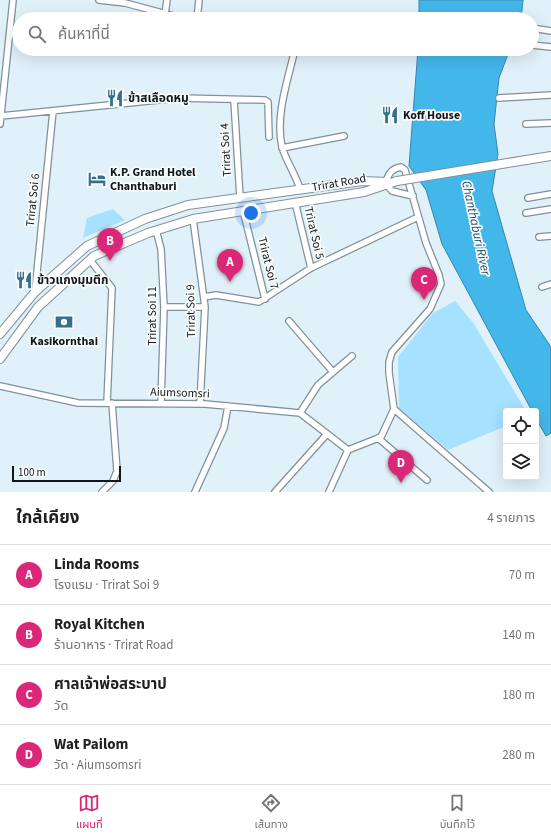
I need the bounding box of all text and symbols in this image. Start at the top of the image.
search box [12,12,539,56]
icon: search [26,23,48,45]
text: ค้นหาที่นี่ [58,24,110,45]
restaurant icon: ข้าสเลือดหมู [105,88,125,108]
place label: ข้าสเลือดหมู [128,90,189,107]
restaurant icon: Koff House [380,105,400,125]
place label: Koff House [403,107,460,124]
street label: Trirat Soi 4 [216,123,236,177]
place label: K.P. Grand Hotel Chanthaburi [110,164,196,195]
hotel icon: K.P. Grand Hotel Chanthaburi [87,169,107,189]
street label: Trirat Road [310,170,368,196]
street label: Trirat Soi 6 [22,173,44,227]
water label: Chanthaburi River [457,179,495,278]
your location [241,203,261,223]
street label: Trirat Soi 5 [300,205,328,261]
pin: B [97,228,123,261]
street label: Trirat Soi 7 [253,235,283,291]
pin: A [217,249,243,282]
pin: C [411,267,437,300]
restaurant icon: ข้าวแกงมุมตึก [14,270,34,290]
place label: ข้าวแกงมุมตึก [37,272,108,289]
street label: Trirat Soi 9 [182,284,200,338]
street label: Trirat Soi 11 [144,286,161,346]
bank icon: Kasikornthai [54,312,74,332]
place label: Kasikornthai [30,333,98,350]
street label: Aiumsomsri [150,383,210,403]
map controls [503,408,539,480]
button: locate [503,408,539,444]
button: layers [503,444,539,480]
pin: D [388,450,414,483]
scale bar [12,464,121,483]
text: 100 m [18,465,46,480]
text: ใกล้เคียง [16,506,79,530]
text: 4 รายการ [487,509,535,527]
text: Linda Rooms [54,554,139,575]
text: A [25,566,33,584]
text: 70 m [509,566,535,584]
text: โรงแรม · Trirat Soi 9 [54,576,159,594]
text: Royal Kitchen [54,614,145,635]
text: B [25,626,33,644]
text: 140 m [502,626,535,644]
text: ร้านอาหาร · Trirat Road [54,636,174,654]
text: ศาลเจ้าพ่อสระบาป [54,674,167,695]
text: C [25,686,33,704]
text: 180 m [502,686,535,704]
text: วัด [54,697,68,715]
text: Wat Pailom [54,734,128,755]
text: D [25,746,33,764]
text: 280 m [502,746,535,764]
text: วัด · Aiumsomsri [54,756,141,774]
tab: แผนที่ [76,792,103,833]
tab: เส้นทาง [255,792,288,833]
tab: บันทึกไว้ [440,792,475,833]

